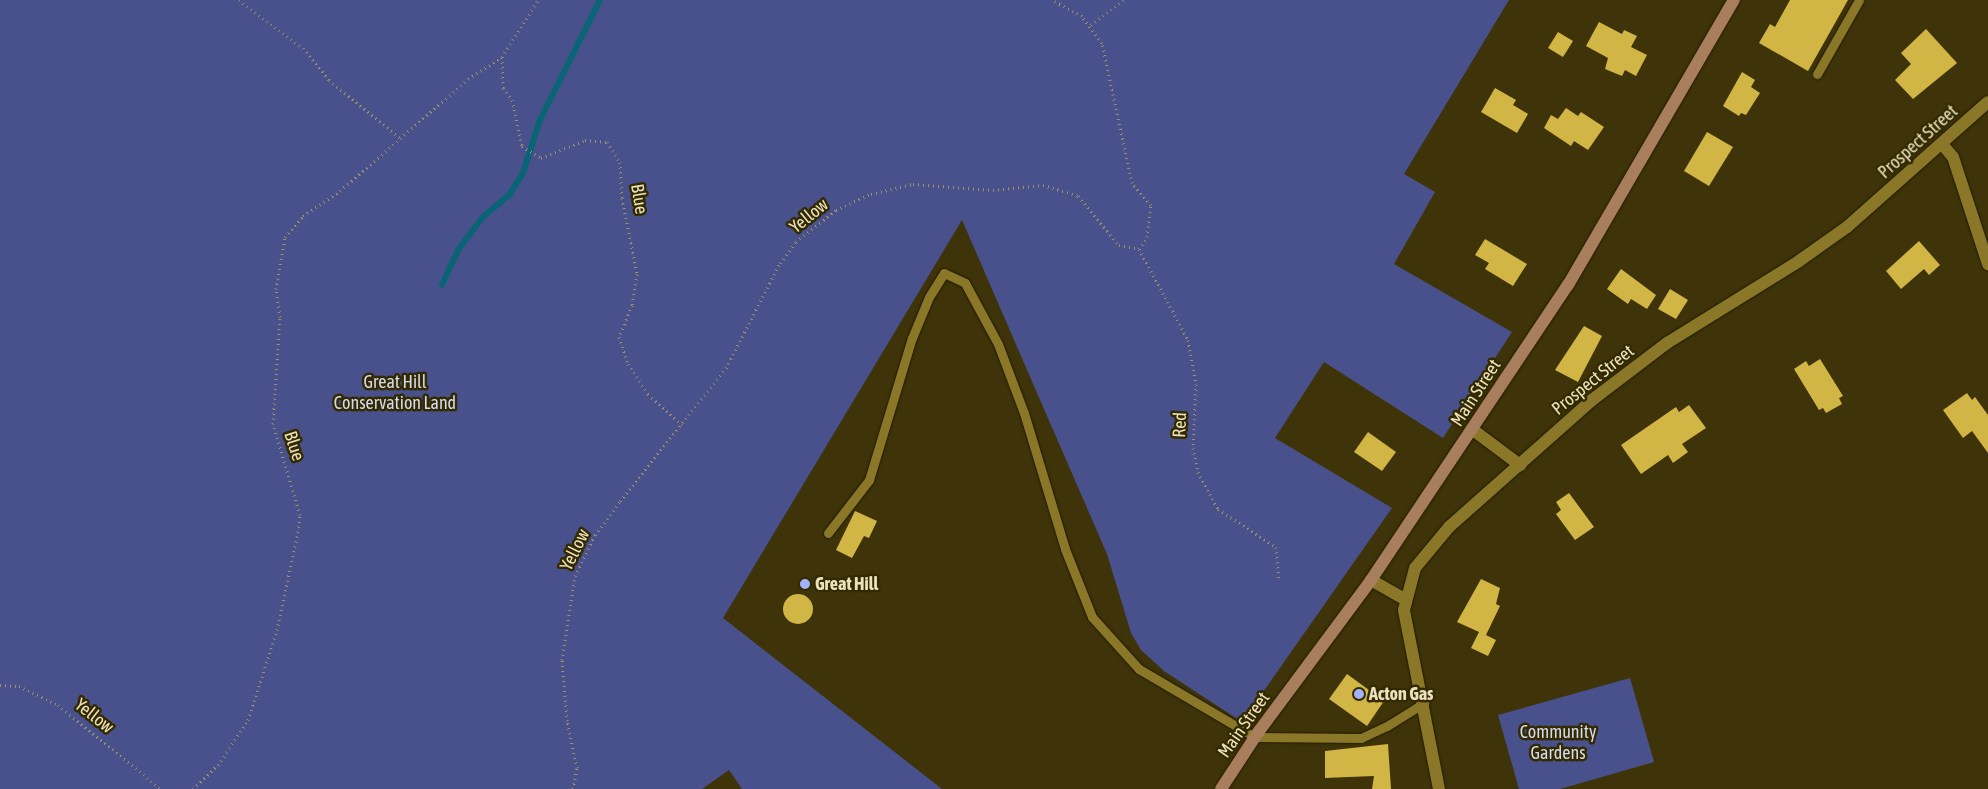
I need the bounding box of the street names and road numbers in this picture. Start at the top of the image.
street label: Prospect Street [1874,101,1962,183]
street label: Blue [626,182,652,216]
street label: Yellow [785,194,833,238]
street label: Prospect Street [1548,340,1638,420]
street label: Main Street [1446,356,1506,430]
street label: Red [1169,412,1191,438]
street label: Blue [279,428,309,464]
street label: Yellow [556,526,594,574]
street label: Main Street [1214,688,1274,762]
street label: Yellow [70,694,118,738]

